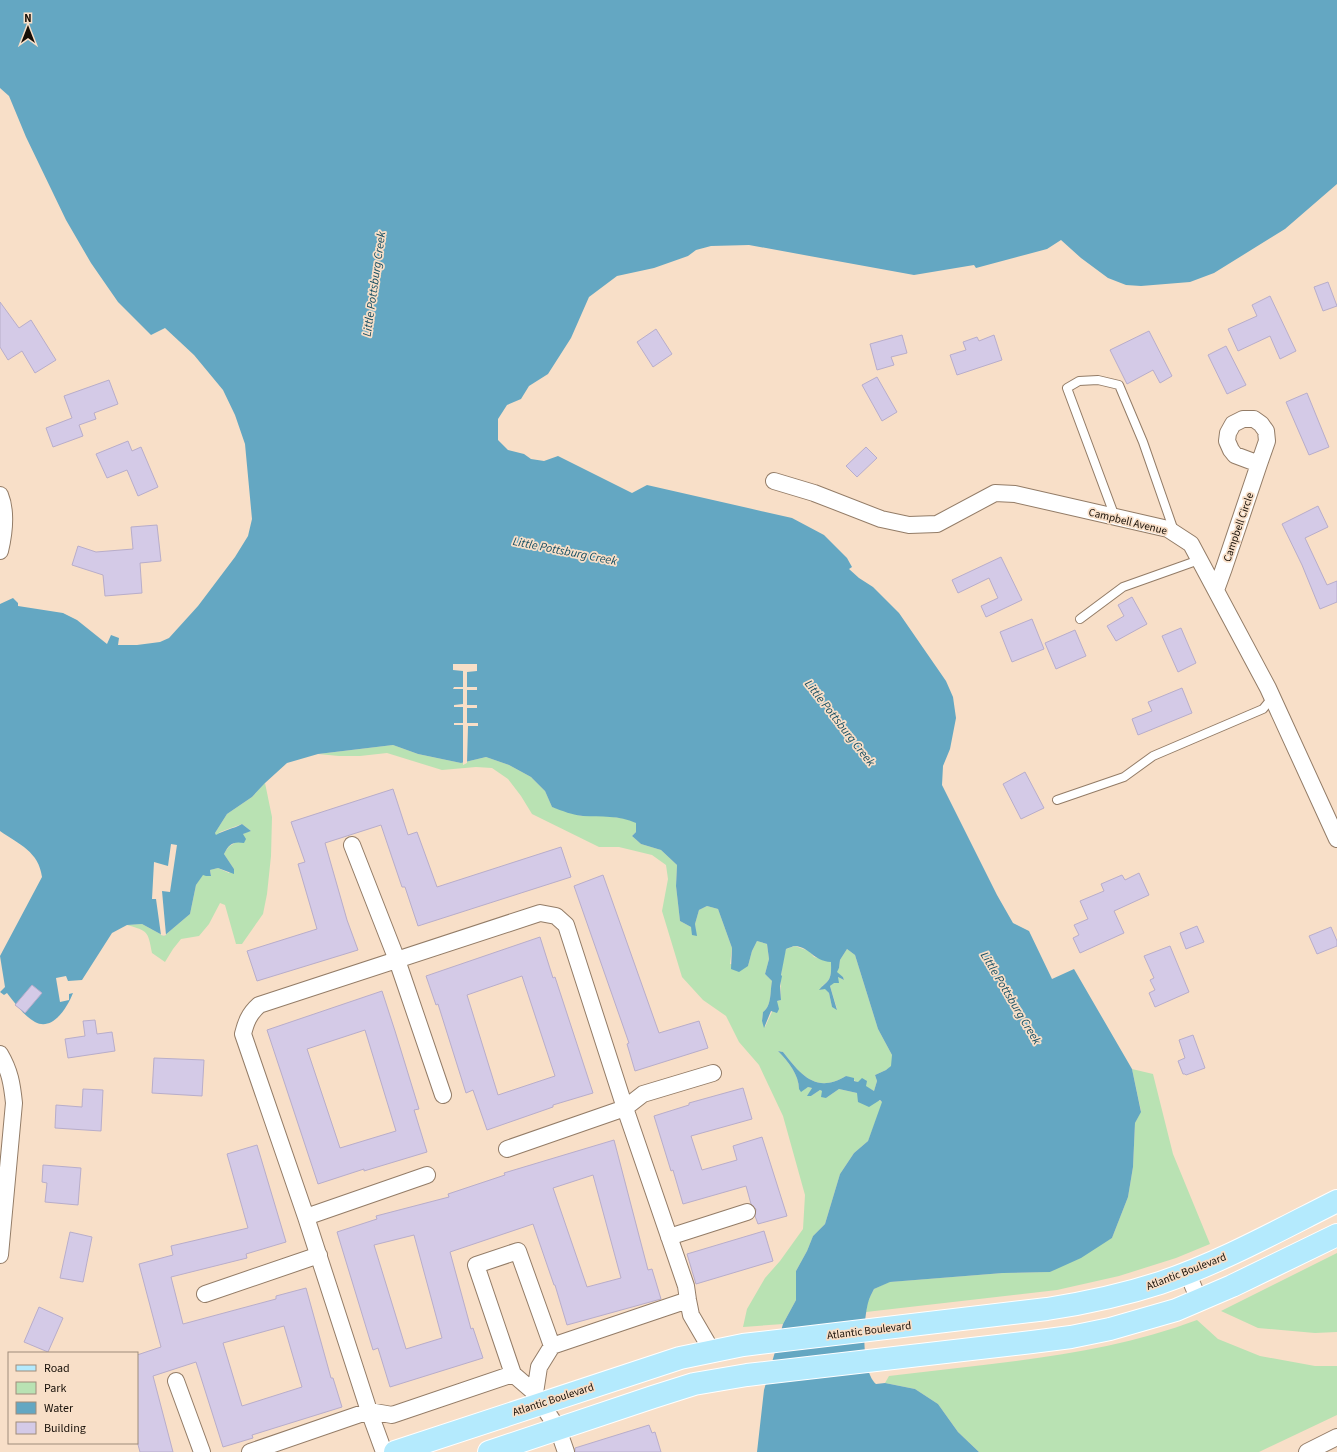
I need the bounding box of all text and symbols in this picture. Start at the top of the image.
north arrow [8,8,48,48]
text: N [24,11,32,26]
water label: Little Pottsburg Creek [359,230,390,338]
street label: Campbell Circle [1220,490,1258,564]
street label: Campbell Avenue [1087,504,1169,539]
water label: Little Pottsburg Creek [511,533,619,570]
water label: Little Pottsburg Creek [800,676,879,770]
water label: Little Pottsburg Creek [976,949,1045,1048]
street label: Atlantic Boulevard [1144,1249,1228,1294]
street label: Atlantic Boulevard [826,1318,912,1343]
legend [8,1352,138,1444]
text: Road [44,1360,70,1377]
street label: Atlantic Boulevard [511,1379,596,1420]
text: Park [44,1380,66,1397]
text: Water [44,1400,74,1417]
text: Building [44,1420,86,1437]

